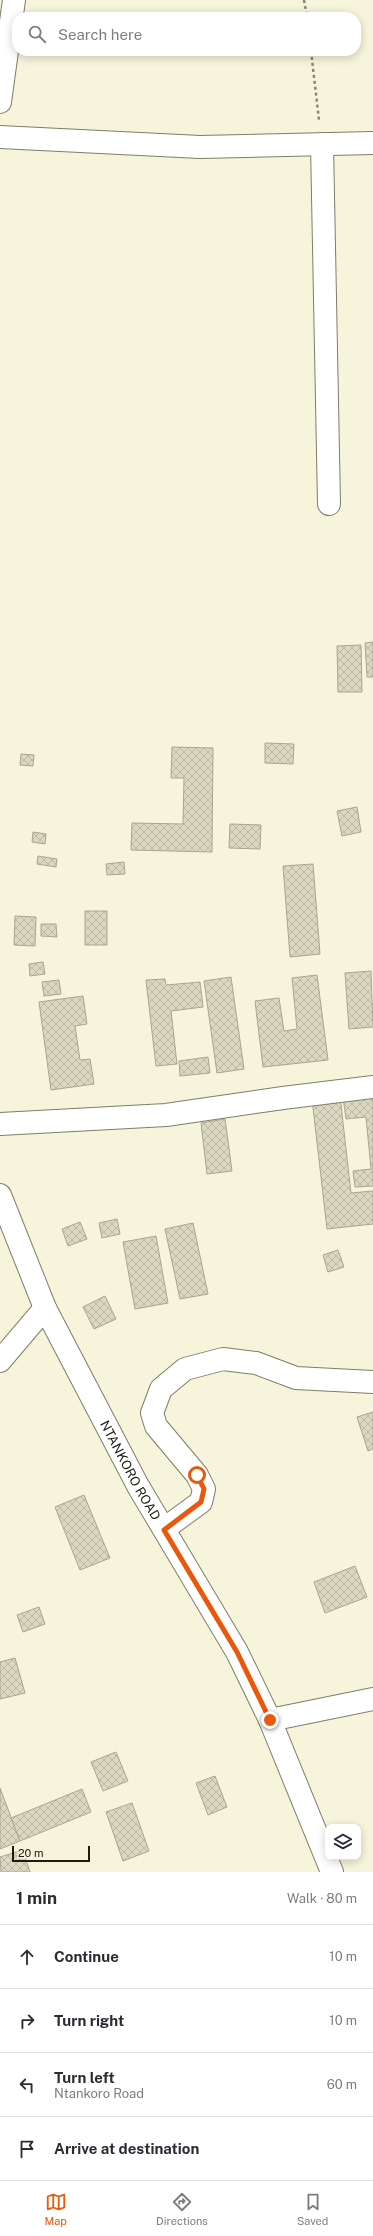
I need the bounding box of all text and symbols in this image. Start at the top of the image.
search box [12,12,361,56]
icon: search [26,23,48,45]
text: Search here [58,26,142,43]
street label: NTANKORO ROAD [97,1418,164,1523]
route start [188,1466,206,1484]
route end [261,1711,279,1729]
map controls [325,1824,361,1860]
button: layers [325,1824,361,1860]
scale bar [12,1844,90,1863]
text: 20 m [18,1847,43,1859]
text: 1 min [16,1888,57,1908]
text: Walk · 80 m [287,1891,357,1906]
icon: ahead [16,1946,38,1968]
text: Continue [54,1948,119,1965]
text: 10 m [329,1949,357,1964]
icon: right [16,2010,38,2032]
text: Turn right [54,2012,124,2029]
text: 10 m [329,2013,357,2028]
text: Turn left [54,2069,115,2086]
icon: left [16,2074,38,2096]
text: 60 m [327,2077,357,2092]
text: Ntankoro Road [54,2086,144,2101]
icon: arrive [16,2138,38,2160]
text: Arrive at destination [54,2140,199,2157]
tab: Map [45,2191,67,2227]
tab: Directions [156,2191,208,2227]
tab: Saved [297,2191,328,2227]

